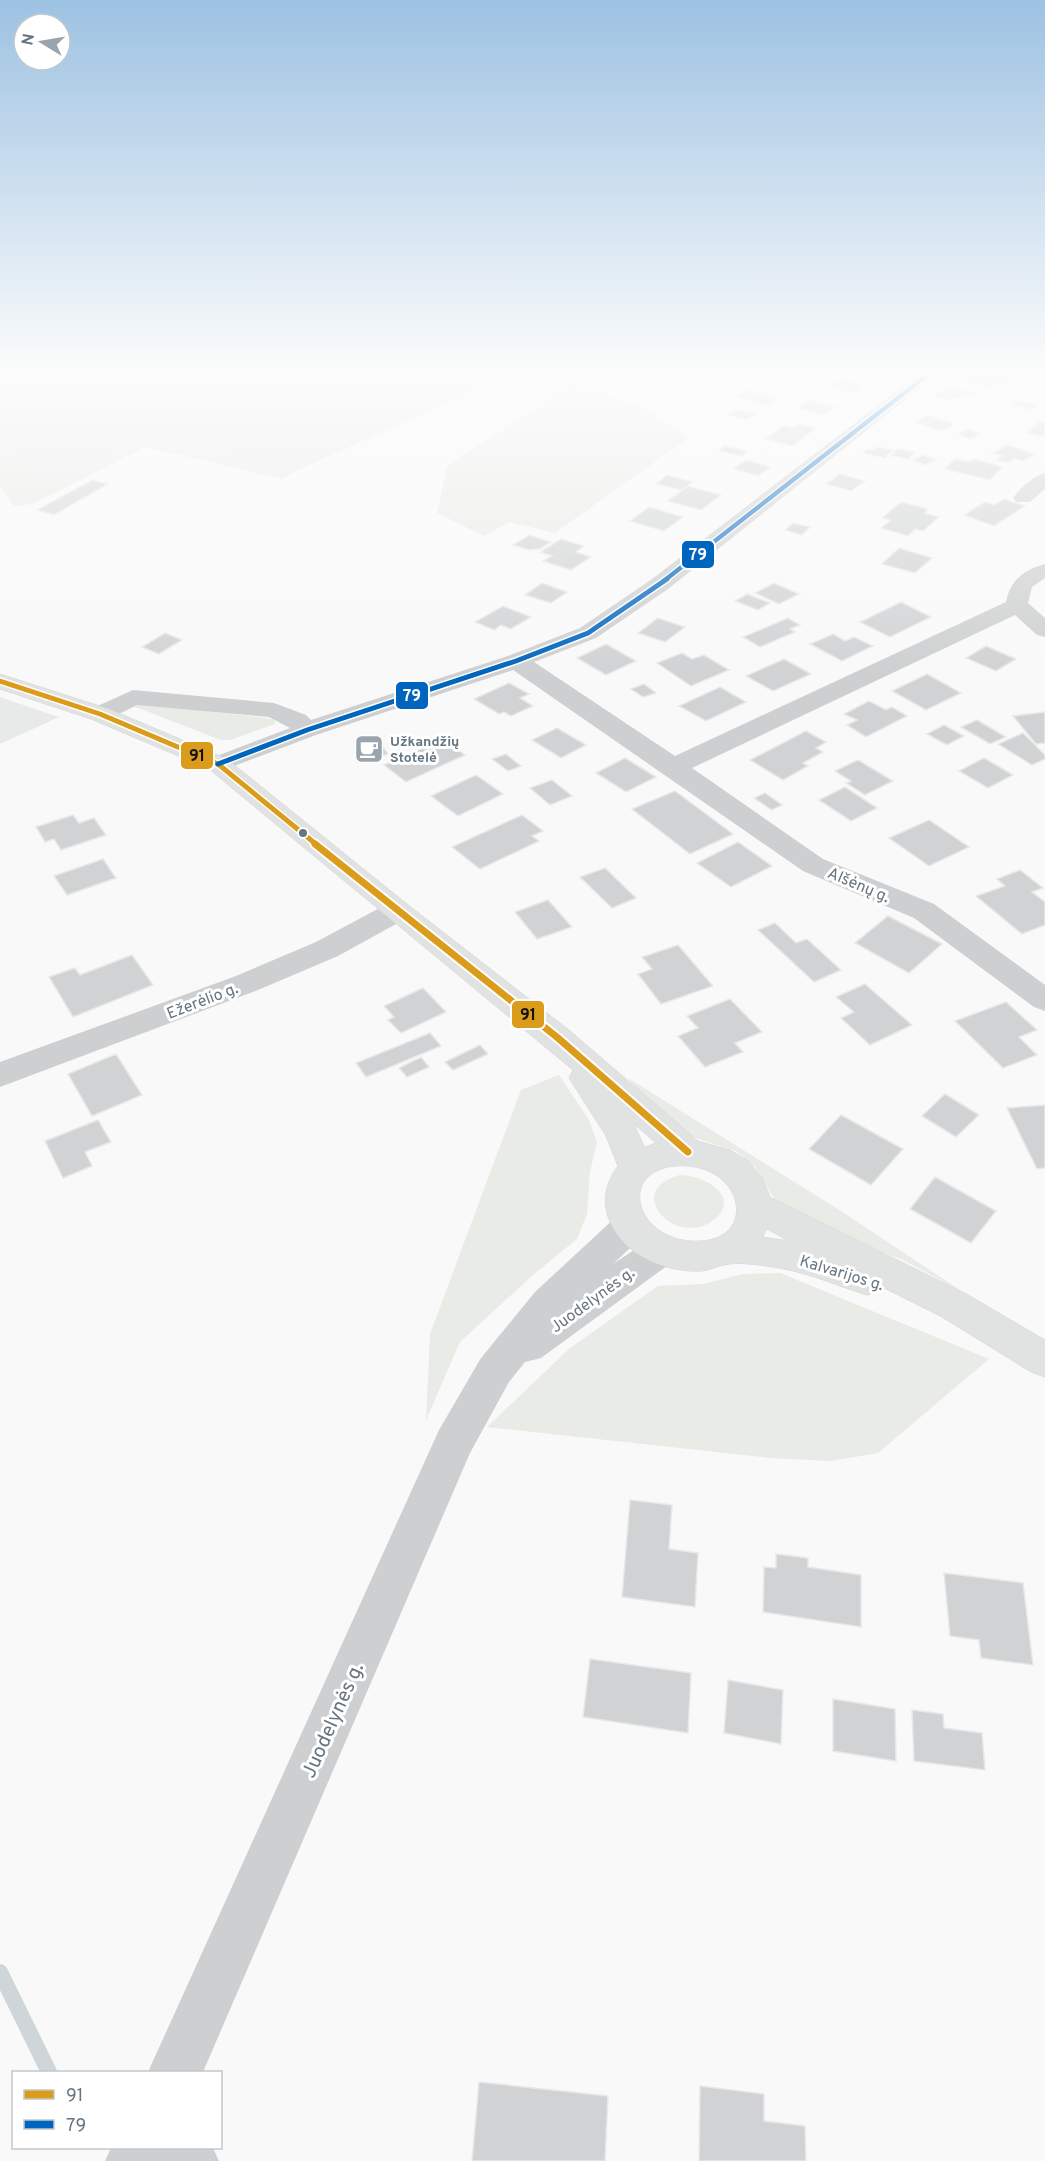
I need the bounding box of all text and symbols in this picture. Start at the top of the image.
north arrow [12,12,72,72]
text: N [18,32,40,47]
line badge: 79 [681,540,715,569]
text: 79 [689,546,707,566]
line badge: 79 [395,681,429,710]
text: 79 [403,687,421,707]
cafe icon: Užkandžių Stotelė [353,733,385,765]
place label: Užkandžių Stotelė [390,734,459,767]
line badge: 91 [180,741,214,770]
text: 91 [189,747,205,767]
unlabelled marker [297,827,309,839]
street label: Alšėnų g. [824,864,892,908]
street label: Ežerėlio g. [164,979,241,1025]
line badge: 91 [511,1000,545,1029]
text: 91 [520,1006,536,1026]
street label: Kalvarijos g. [797,1252,886,1296]
street label: Juodelynės g. [547,1263,639,1338]
street label: Juodelynės g. [297,1659,371,1783]
legend [12,2071,222,2149]
text: 91 [66,2085,83,2108]
text: 79 [66,2115,86,2138]

